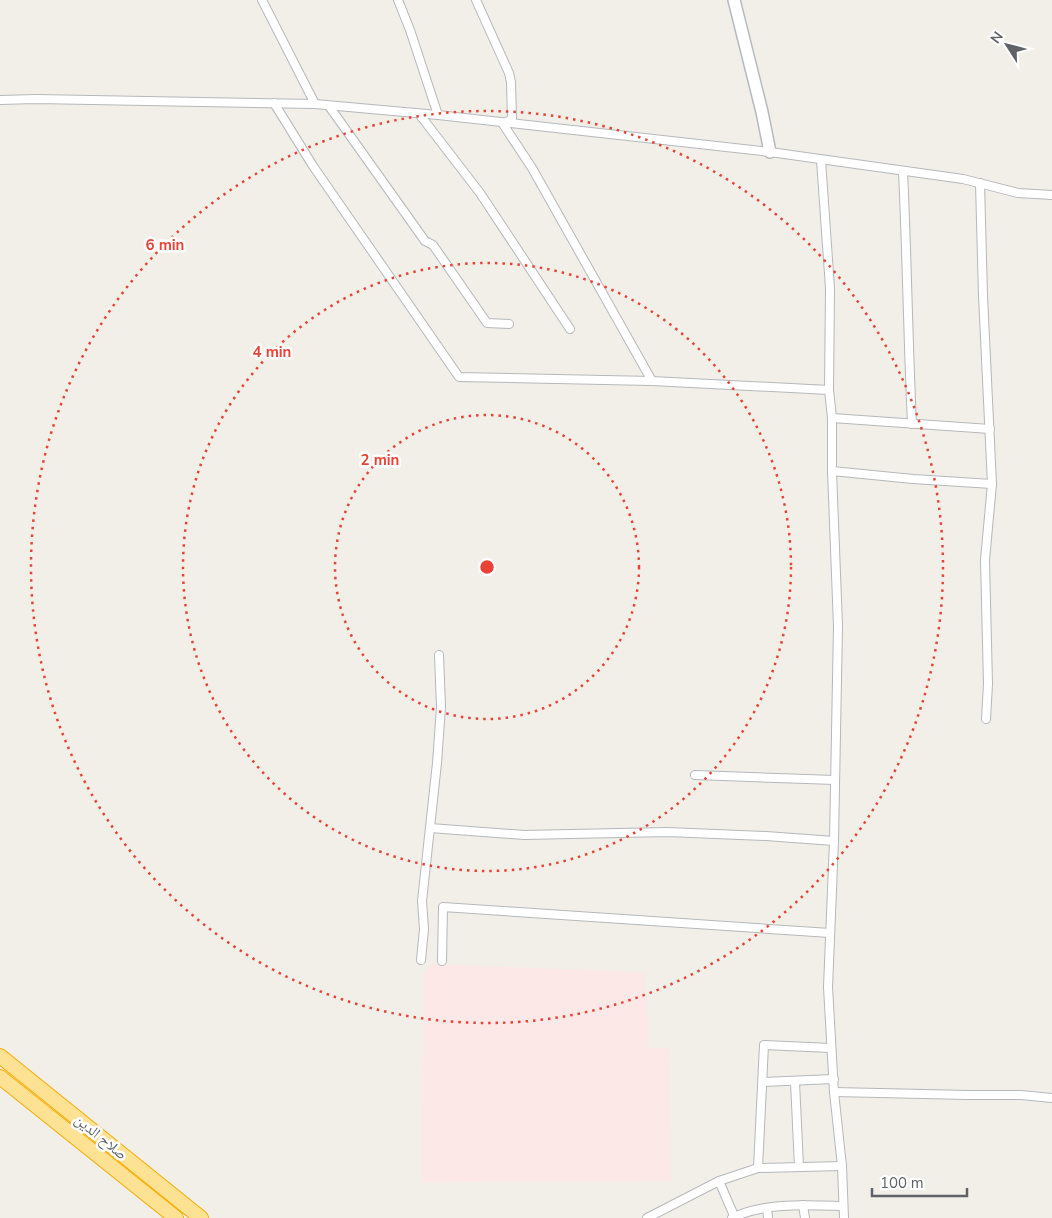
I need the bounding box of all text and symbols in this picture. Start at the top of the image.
north arrow [982,20,1032,70]
text: N [986,28,1008,47]
text: 6 min [146,235,184,255]
text: 4 min [253,342,291,362]
text: 2 min [361,450,399,470]
centre of rings [478,558,496,576]
street label: صلاح الدين [71,1110,131,1164]
scale bar [872,1166,967,1198]
text: 100 m [880,1173,924,1193]

